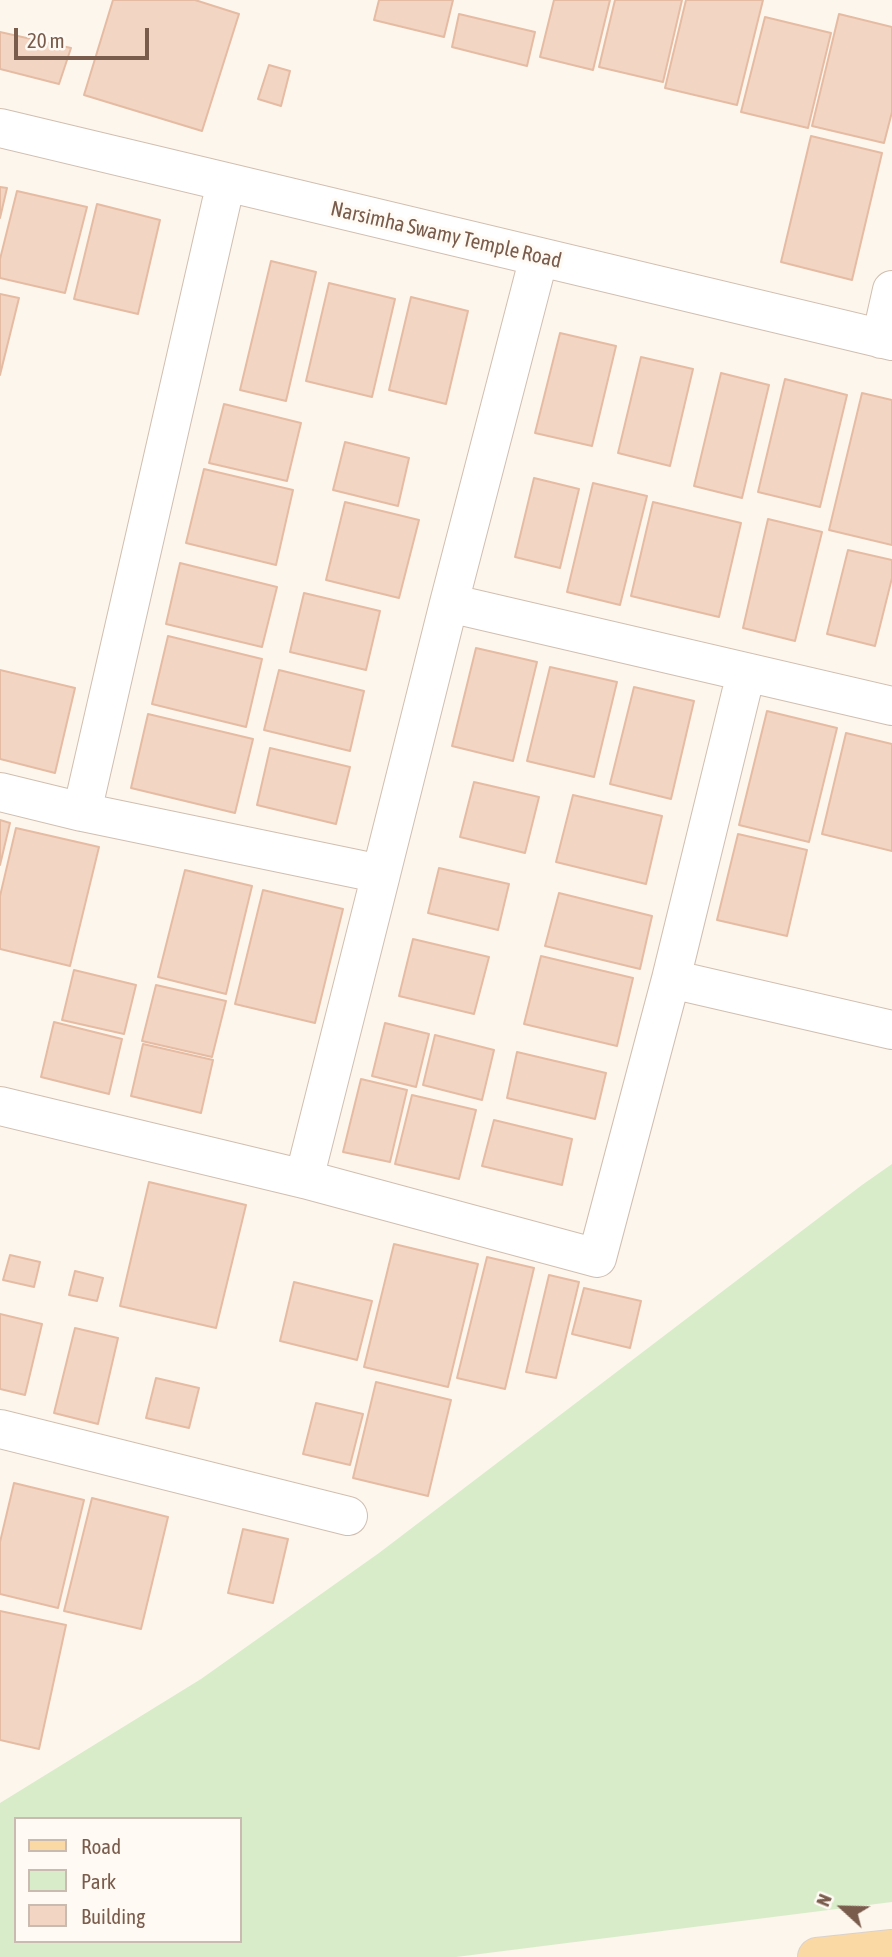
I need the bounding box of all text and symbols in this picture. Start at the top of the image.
scale bar [18,14,152,58]
text: 20 m [27,28,65,52]
street label: Narsimha Swamy Temple Road [328,196,564,274]
legend [14,1817,242,1943]
text: Road [81,1834,121,1858]
text: Park [81,1869,116,1893]
north arrow [808,1873,878,1943]
text: N [811,1891,836,1909]
text: Building [81,1904,145,1928]

